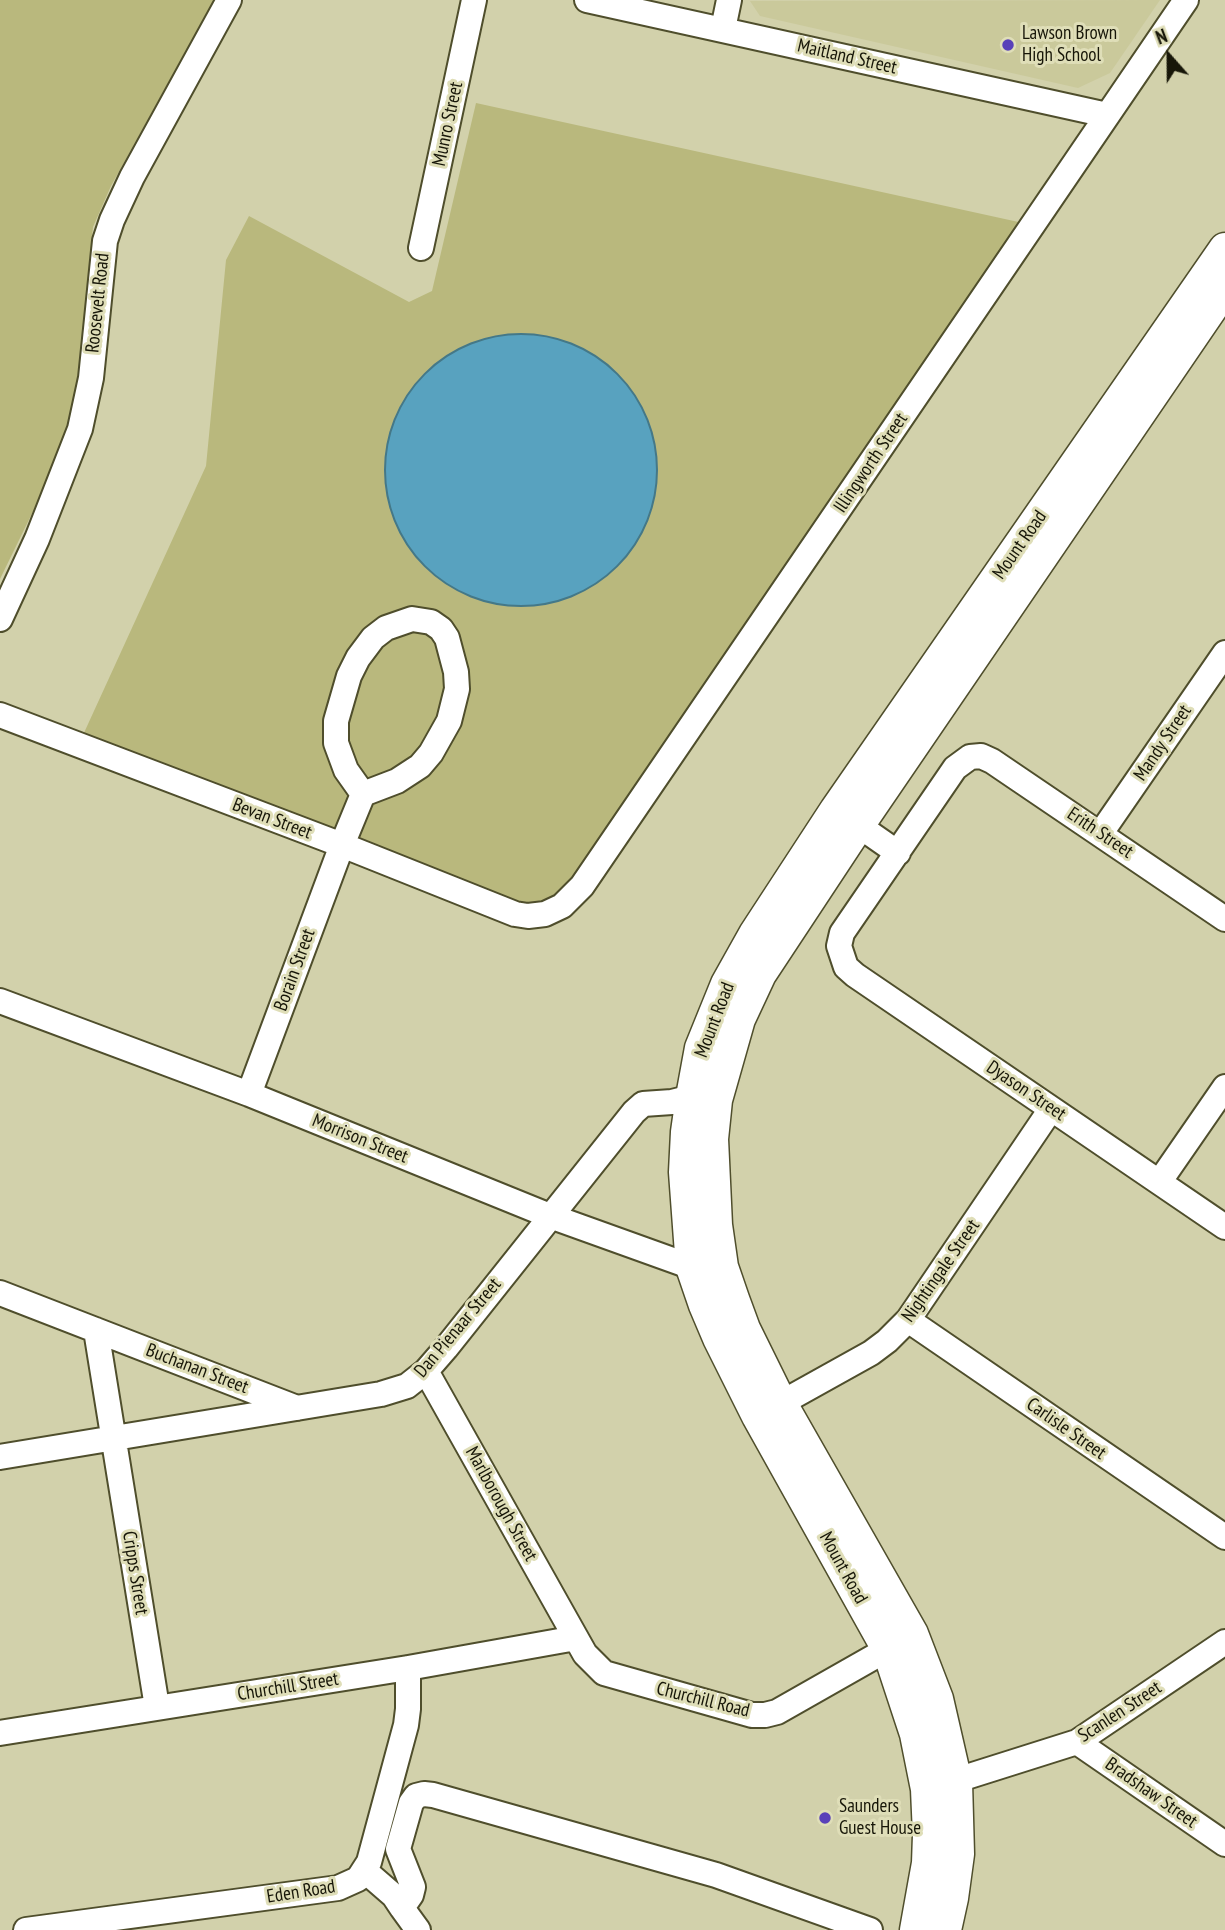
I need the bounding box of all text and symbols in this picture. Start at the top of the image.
north arrow [1134,21,1204,91]
place label: Lawson Brown High School [1022,23,1117,67]
text: N [1152,23,1171,49]
street label: Maitland Street [795,35,899,79]
marker: Lawson Brown High School [1000,37,1016,53]
street label: Munro Street [428,80,468,168]
street label: Roosevelt Road [81,252,115,354]
street label: Illingworth Street [829,409,913,517]
street label: Mount Road [988,506,1052,584]
street label: Mandy Street [1129,701,1197,785]
street label: Bevan Street [229,793,315,845]
street label: Erith Street [1063,803,1137,863]
street label: Borain Street [270,926,320,1014]
street label: Mount Road [690,979,740,1061]
street label: Dyason Street [982,1056,1070,1126]
street label: Morrison Street [309,1109,411,1169]
street label: Nightingale Street [897,1215,985,1327]
street label: Dan Pienaar Street [410,1274,506,1382]
street label: Buchanan Street [143,1339,251,1399]
street label: Carlisle Street [1022,1393,1110,1465]
street label: Marlborough Street [460,1443,542,1565]
street label: Mount Road [814,1528,872,1608]
street label: Cripps Street [117,1530,153,1616]
street label: Churchill Street [236,1668,340,1706]
street label: Churchill Road [654,1677,752,1723]
street label: Scanlen Street [1074,1677,1166,1747]
street label: Bradshaw Street [1101,1753,1201,1833]
place label: Saunders Guest House [839,1796,921,1840]
marker: Saunders Guest House [817,1810,833,1826]
street label: Eden Road [265,1875,337,1909]

